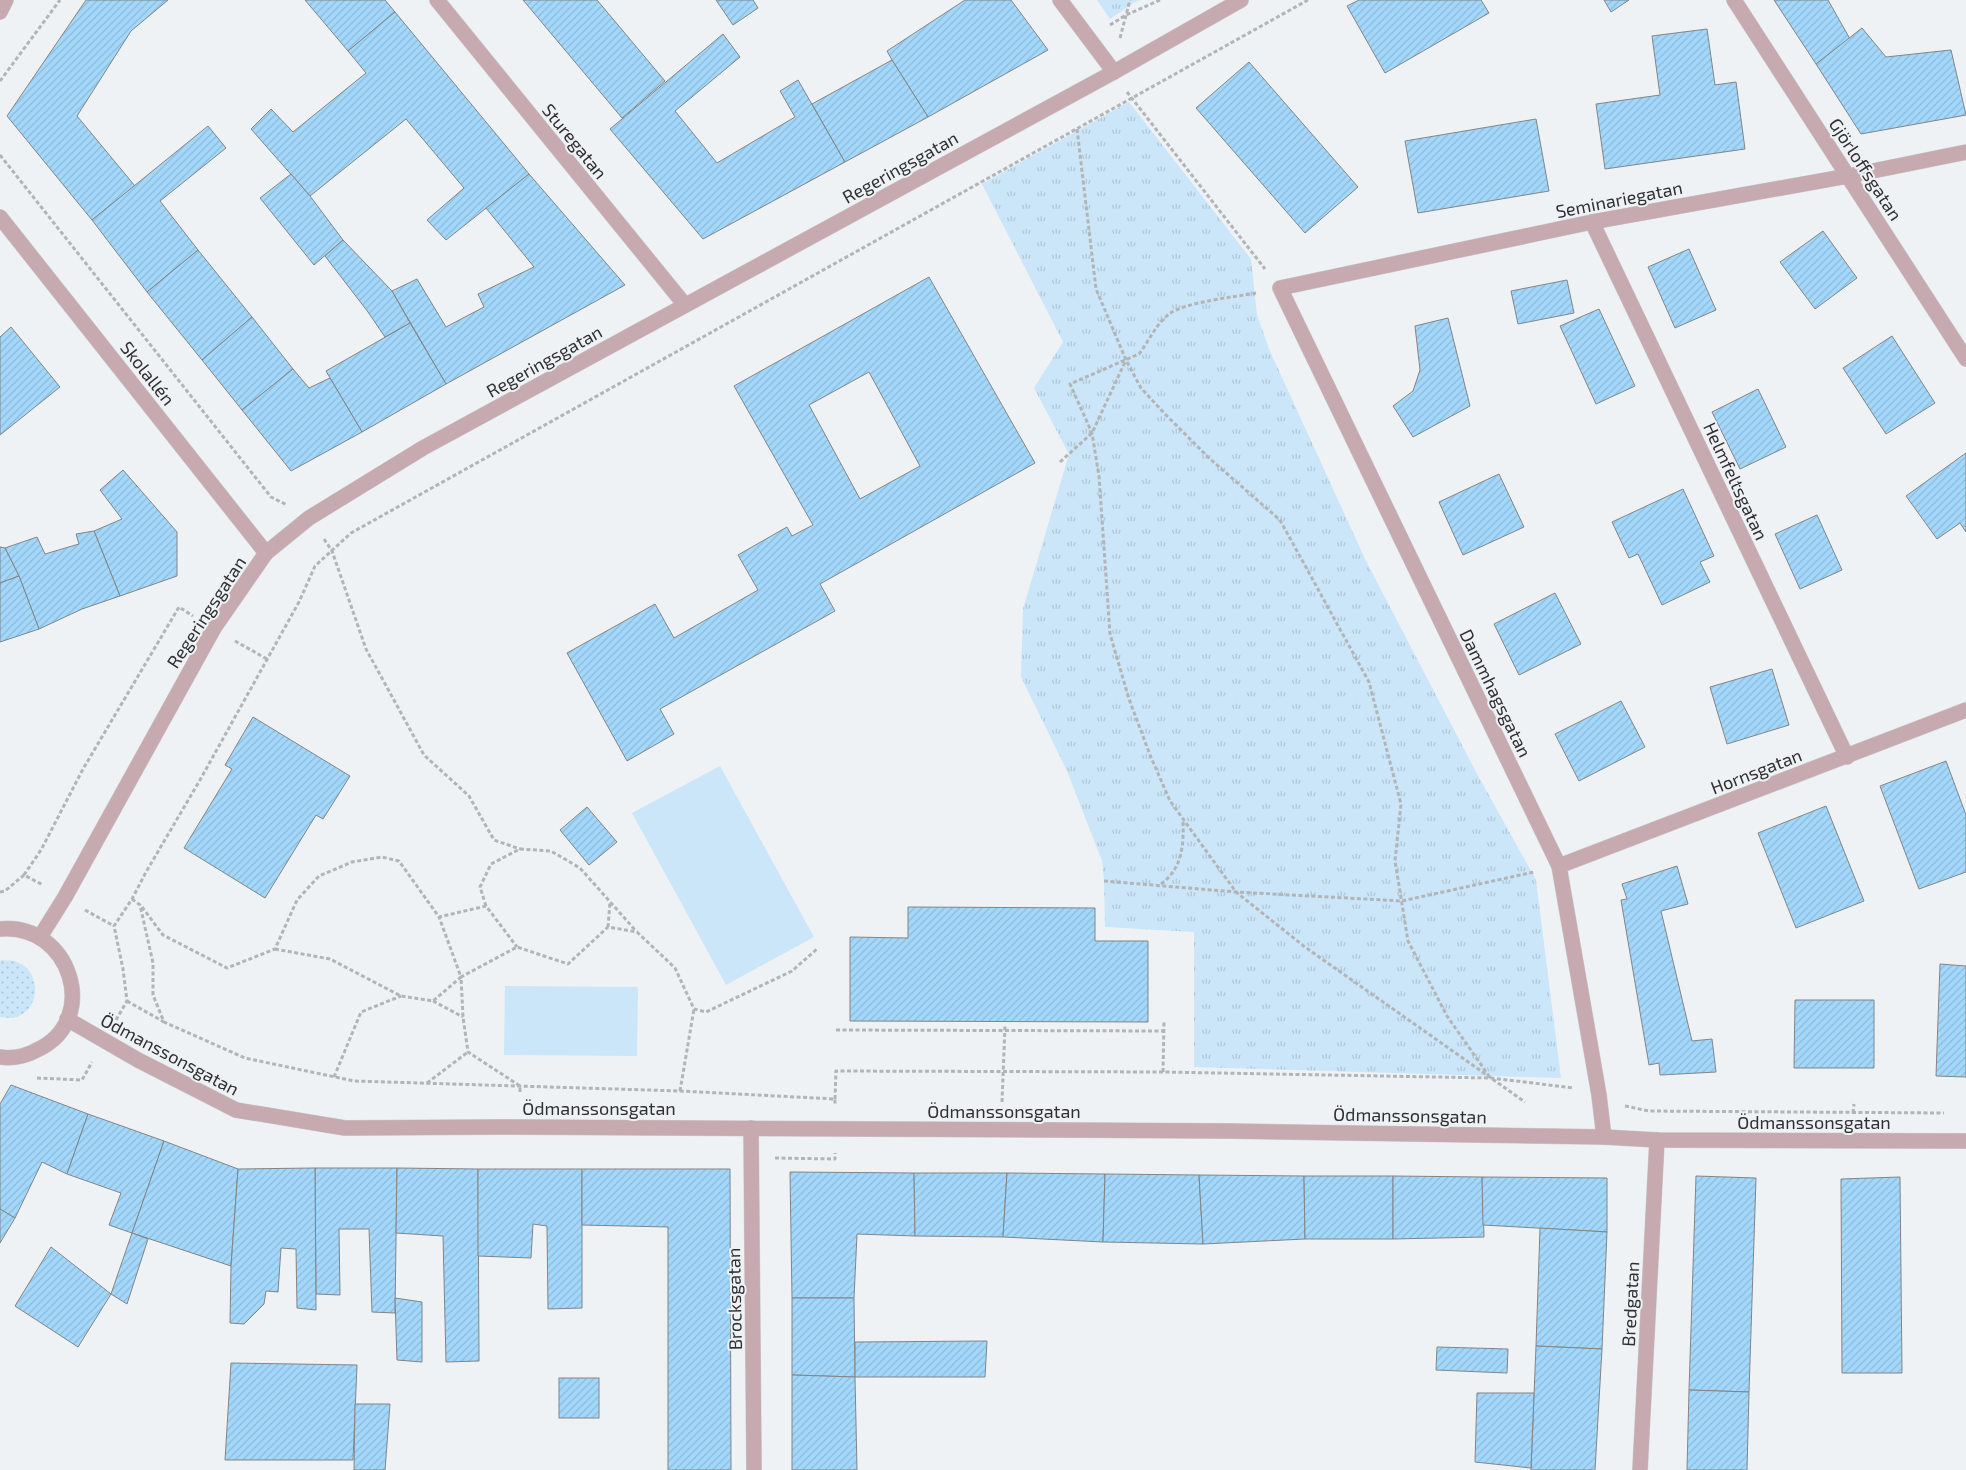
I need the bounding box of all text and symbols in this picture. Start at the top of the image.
street label: Sturegatan [538,99,612,183]
street label: Gjörloffsgatan [1825,114,1907,224]
street label: Regeringsgatan [838,126,962,208]
street label: Seminariegatan [1554,176,1684,222]
street label: Regeringsgatan [482,320,606,402]
street label: Skolallén [116,337,180,409]
street label: Helmfeltsgatan [1699,419,1773,543]
street label: Regeringsgatan [162,552,250,672]
street label: Dammhagsgatan [1455,625,1537,761]
street label: Hornsgatan [1707,744,1805,798]
street label: Ödmanssonsgatan [97,1008,243,1100]
street label: Ödmanssonsgatan [522,1097,676,1119]
street label: Ödmanssonsgatan [927,1100,1081,1122]
street label: Ödmanssonsgatan [1333,1103,1487,1127]
street label: Ödmanssonsgatan [1737,1111,1891,1133]
street label: Brocksgatan [722,1248,746,1350]
street label: Bredgatan [1617,1261,1643,1347]

